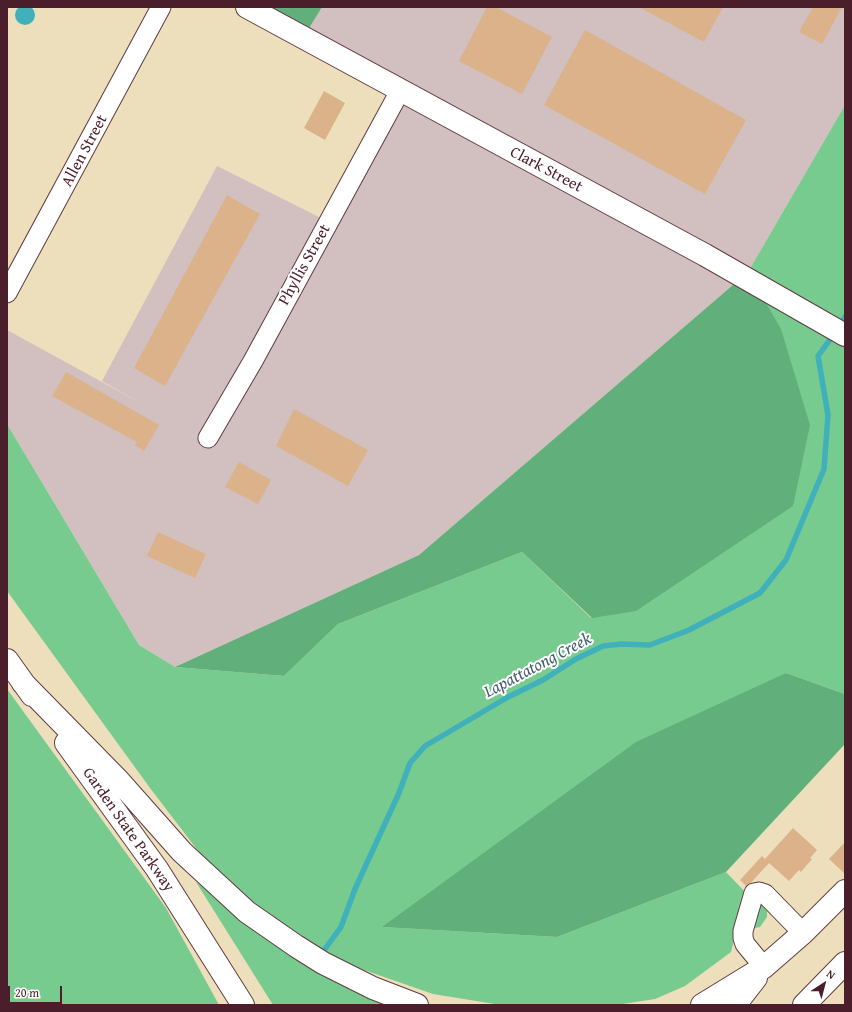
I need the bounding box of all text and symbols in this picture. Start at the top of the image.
street label: Allen Street [58,112,112,190]
street label: Clark Street [506,143,586,197]
street label: Phyllis Street [275,221,335,309]
water label: Lapattatong Creek [481,629,595,703]
street label: Garden State Parkway [78,764,178,896]
north arrow [804,964,844,1004]
text: N [823,966,839,983]
scale bar [10,978,64,1004]
text: 20 m [15,984,39,1001]

